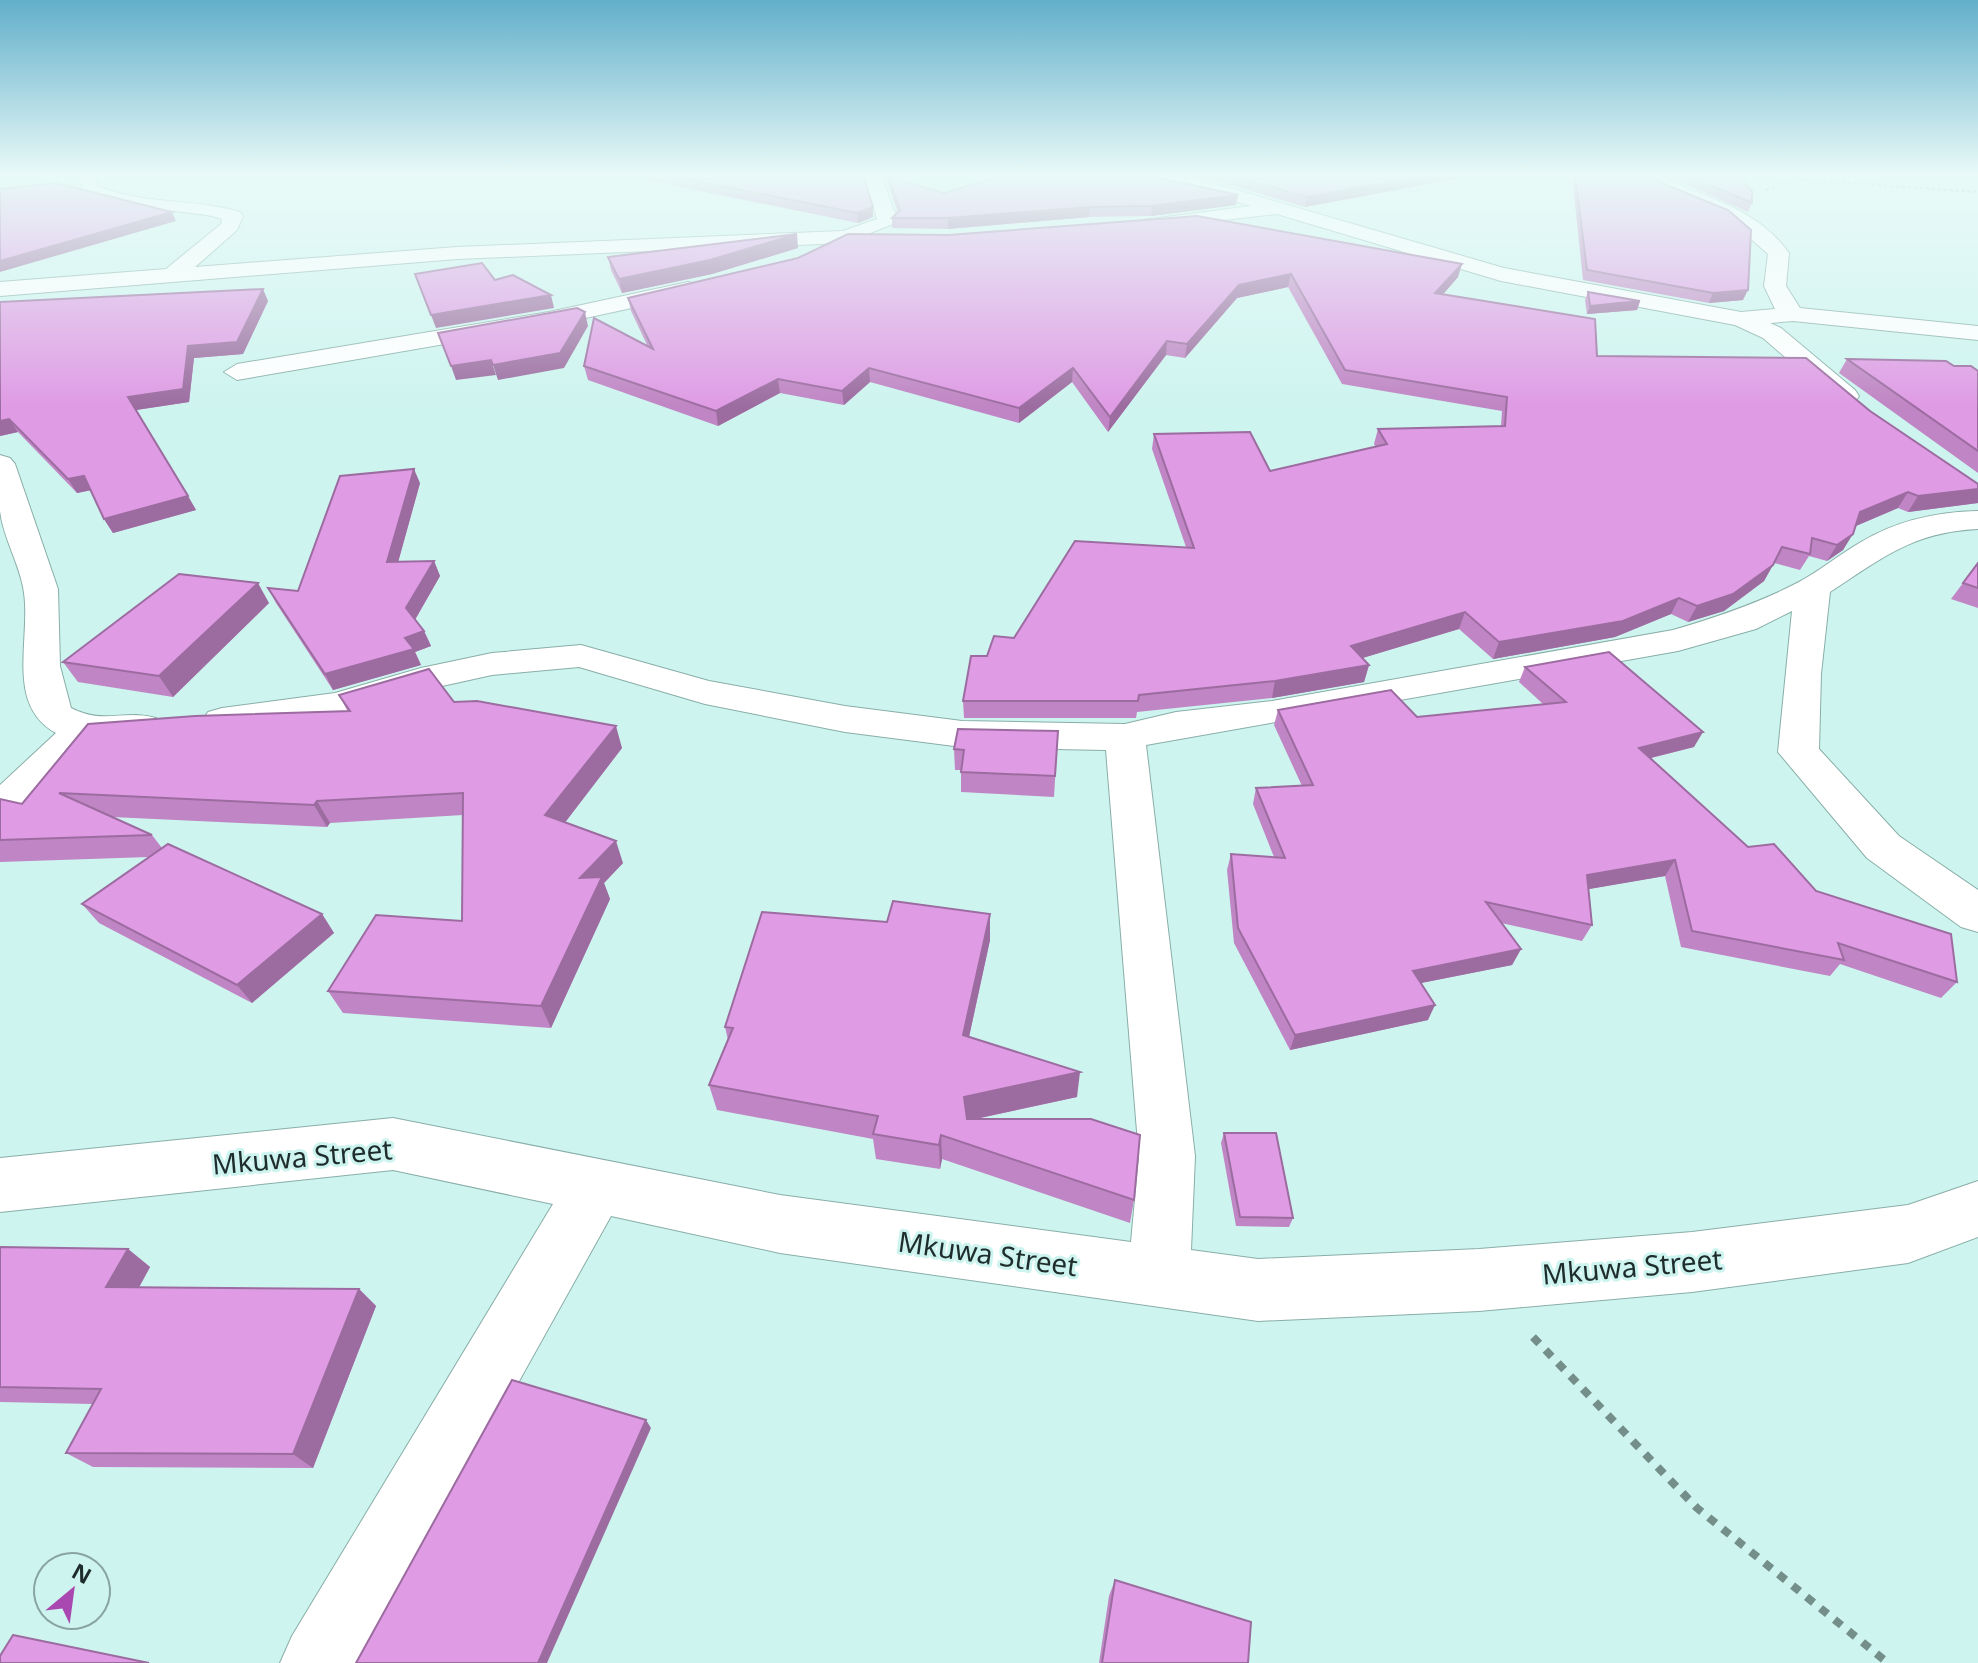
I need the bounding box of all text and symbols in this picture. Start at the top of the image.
street label: Mkuwa Street [210,1129,394,1183]
street label: Mkuwa Street [896,1222,1080,1284]
street label: Mkuwa Street [1540,1239,1724,1293]
north arrow [32,1551,112,1631]
text: N [67,1555,97,1590]

